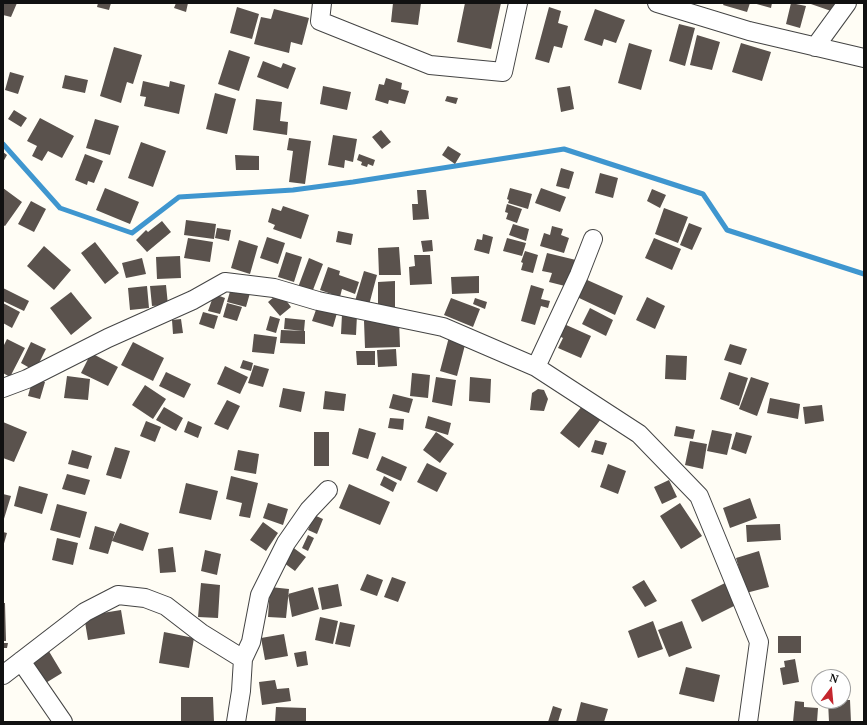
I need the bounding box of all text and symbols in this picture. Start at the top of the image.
north arrow [811,669,851,709]
text: N [828,670,840,686]

